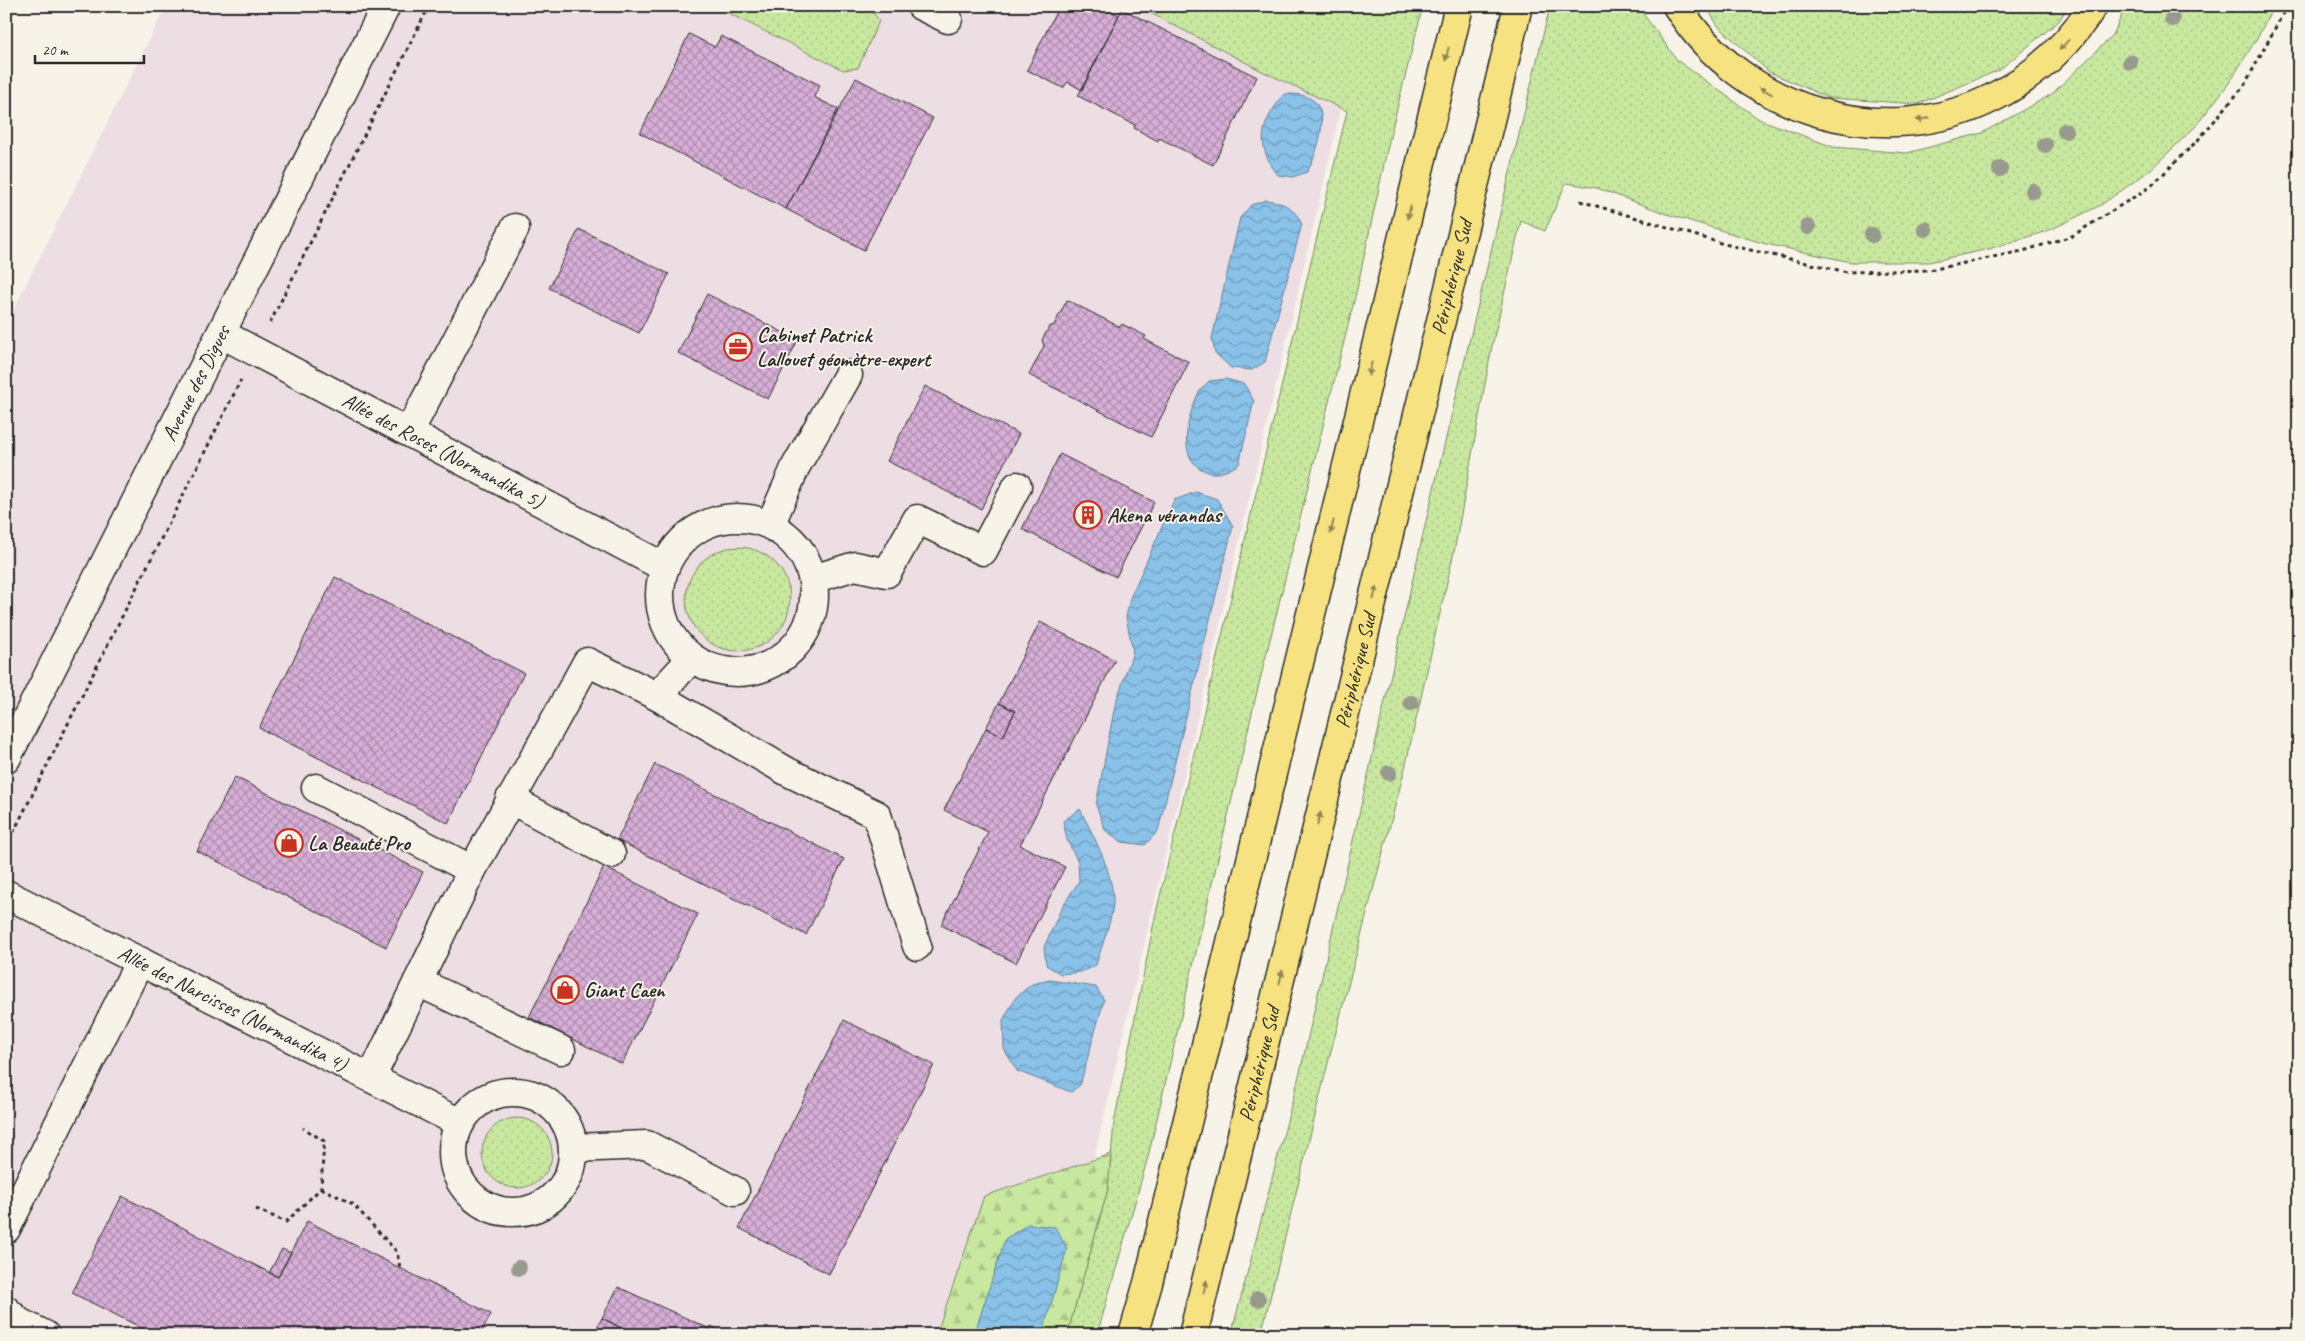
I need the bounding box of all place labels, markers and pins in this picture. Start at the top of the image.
place label: Cabinet Patrick Lallouet géomètre-expert [757,322,932,372]
office icon: Cabinet Patrick Lallouet géomètre-expert [723,332,753,362]
building icon: Akena vérandas [1073,500,1103,530]
place label: Akena vérandas [1107,502,1223,528]
shop icon: La Beauté Pro [274,828,304,858]
place label: La Beauté Pro [308,830,411,856]
shop icon: Giant Caen [550,975,580,1005]
place label: Giant Caen [584,977,666,1003]

